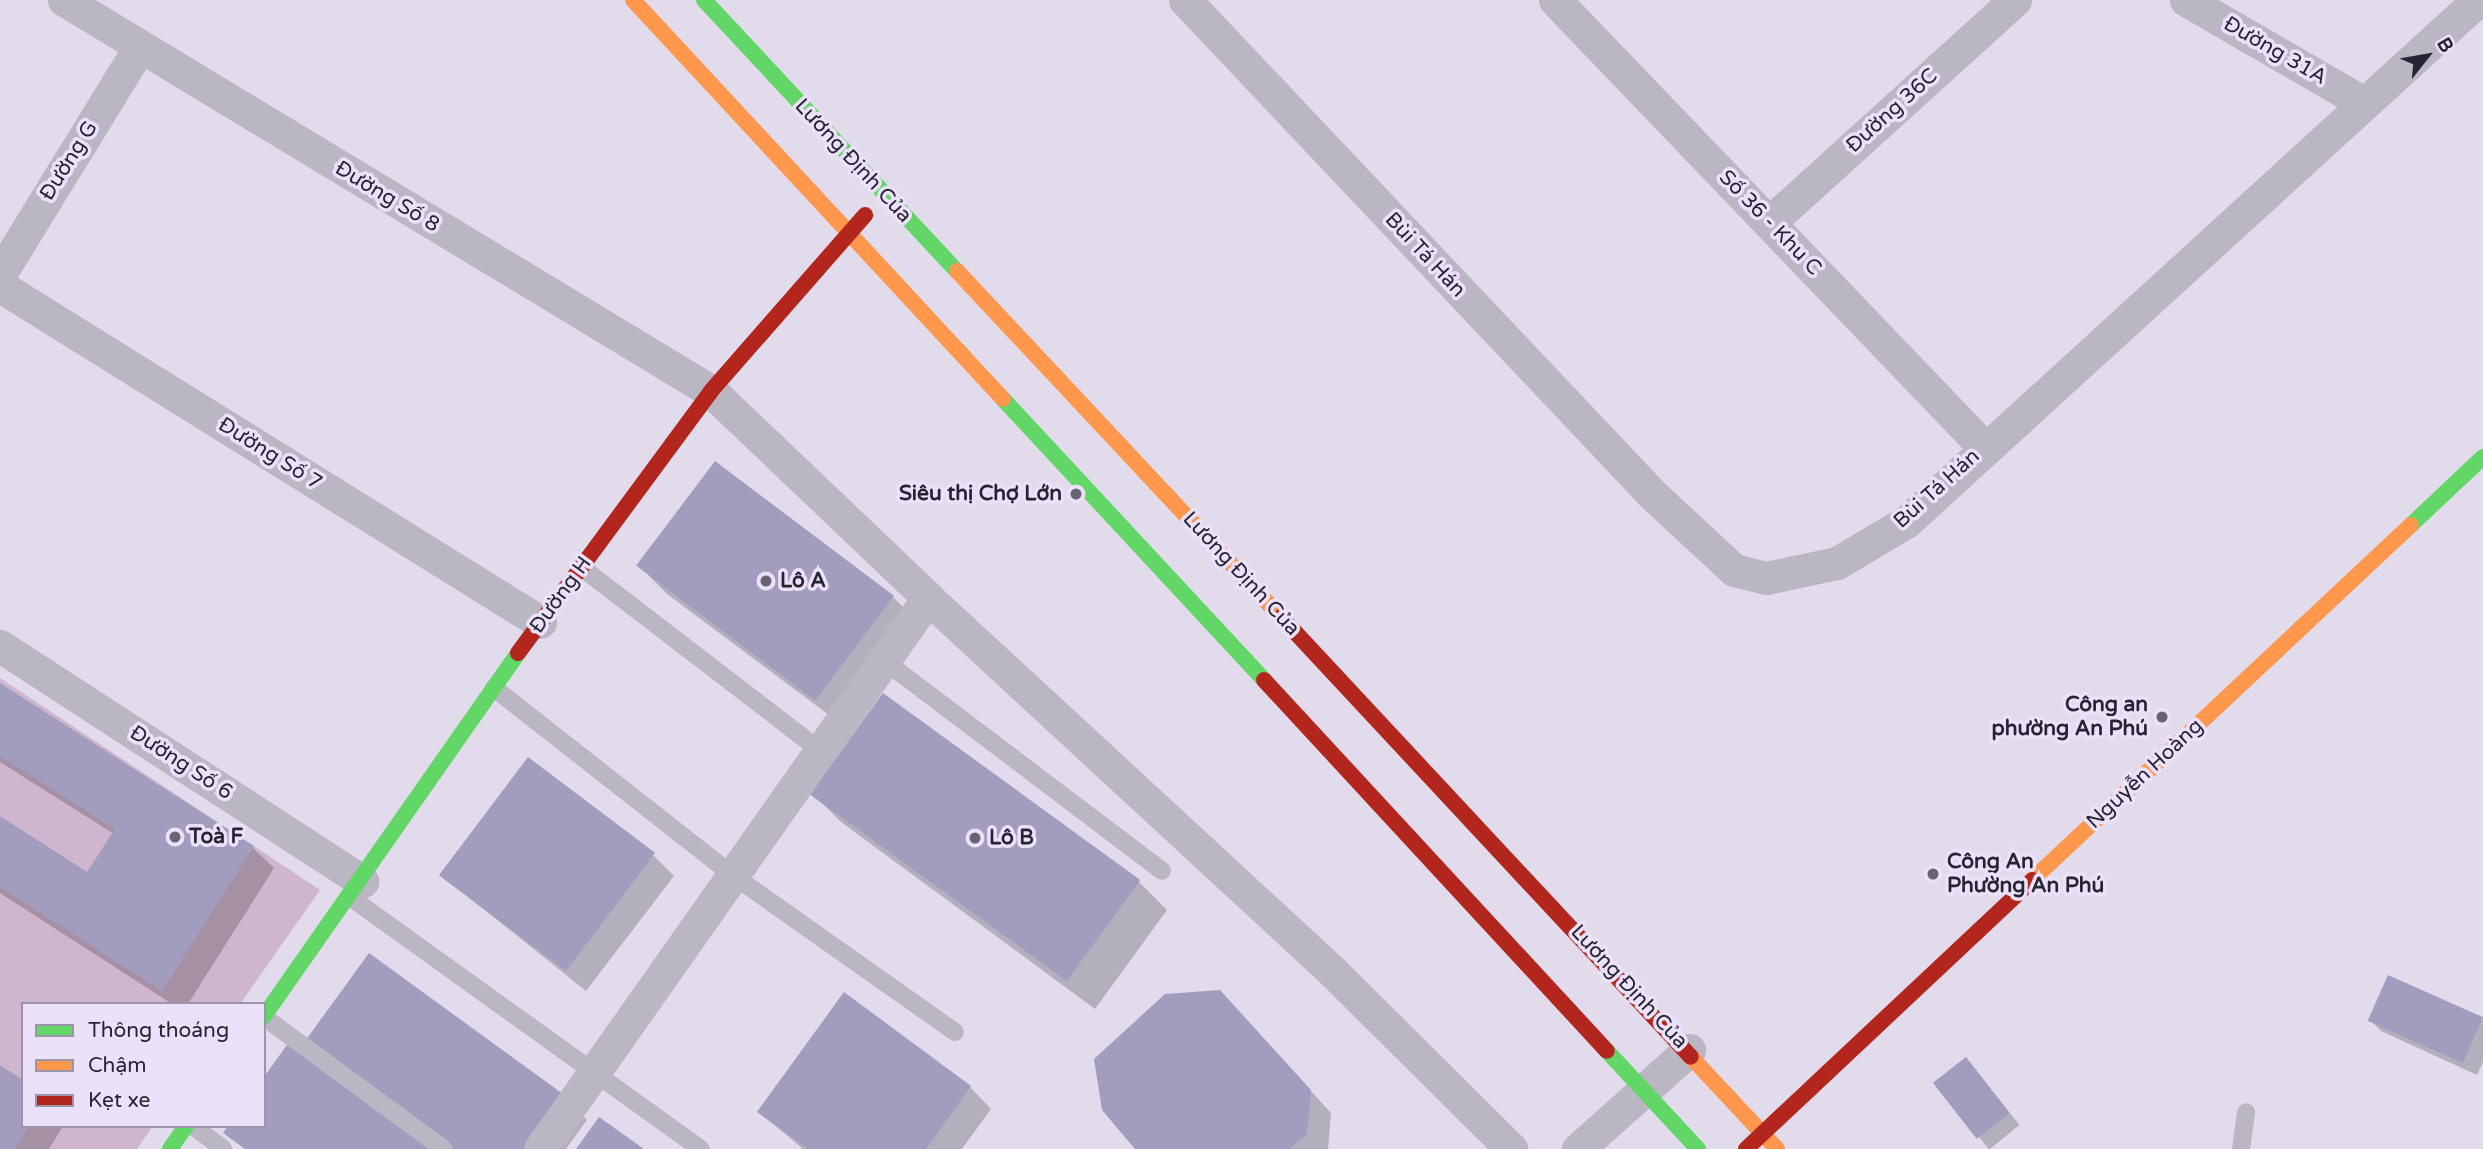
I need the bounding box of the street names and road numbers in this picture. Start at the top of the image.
street label: Đường 31A [2219,11,2331,91]
street label: Đường 36C [1841,64,1943,158]
street label: Lương Định Của [789,94,917,228]
street label: Đường G [35,117,103,205]
street label: Đường Số 8 [330,156,444,238]
street label: Số 36 - Khu C [1713,165,1827,281]
street label: Bùi Tá Hán [1379,207,1471,303]
street label: Đường Số 7 [214,412,326,496]
street label: Bùi Tá Hán [1889,444,1985,534]
street label: Lương Định Của [1177,507,1305,641]
street label: Đường H [525,552,597,638]
street label: Nguyễn Hoàng [2082,714,2208,834]
street label: Đường Số 6 [125,720,237,806]
street label: Lương Định Của [1565,920,1693,1054]

